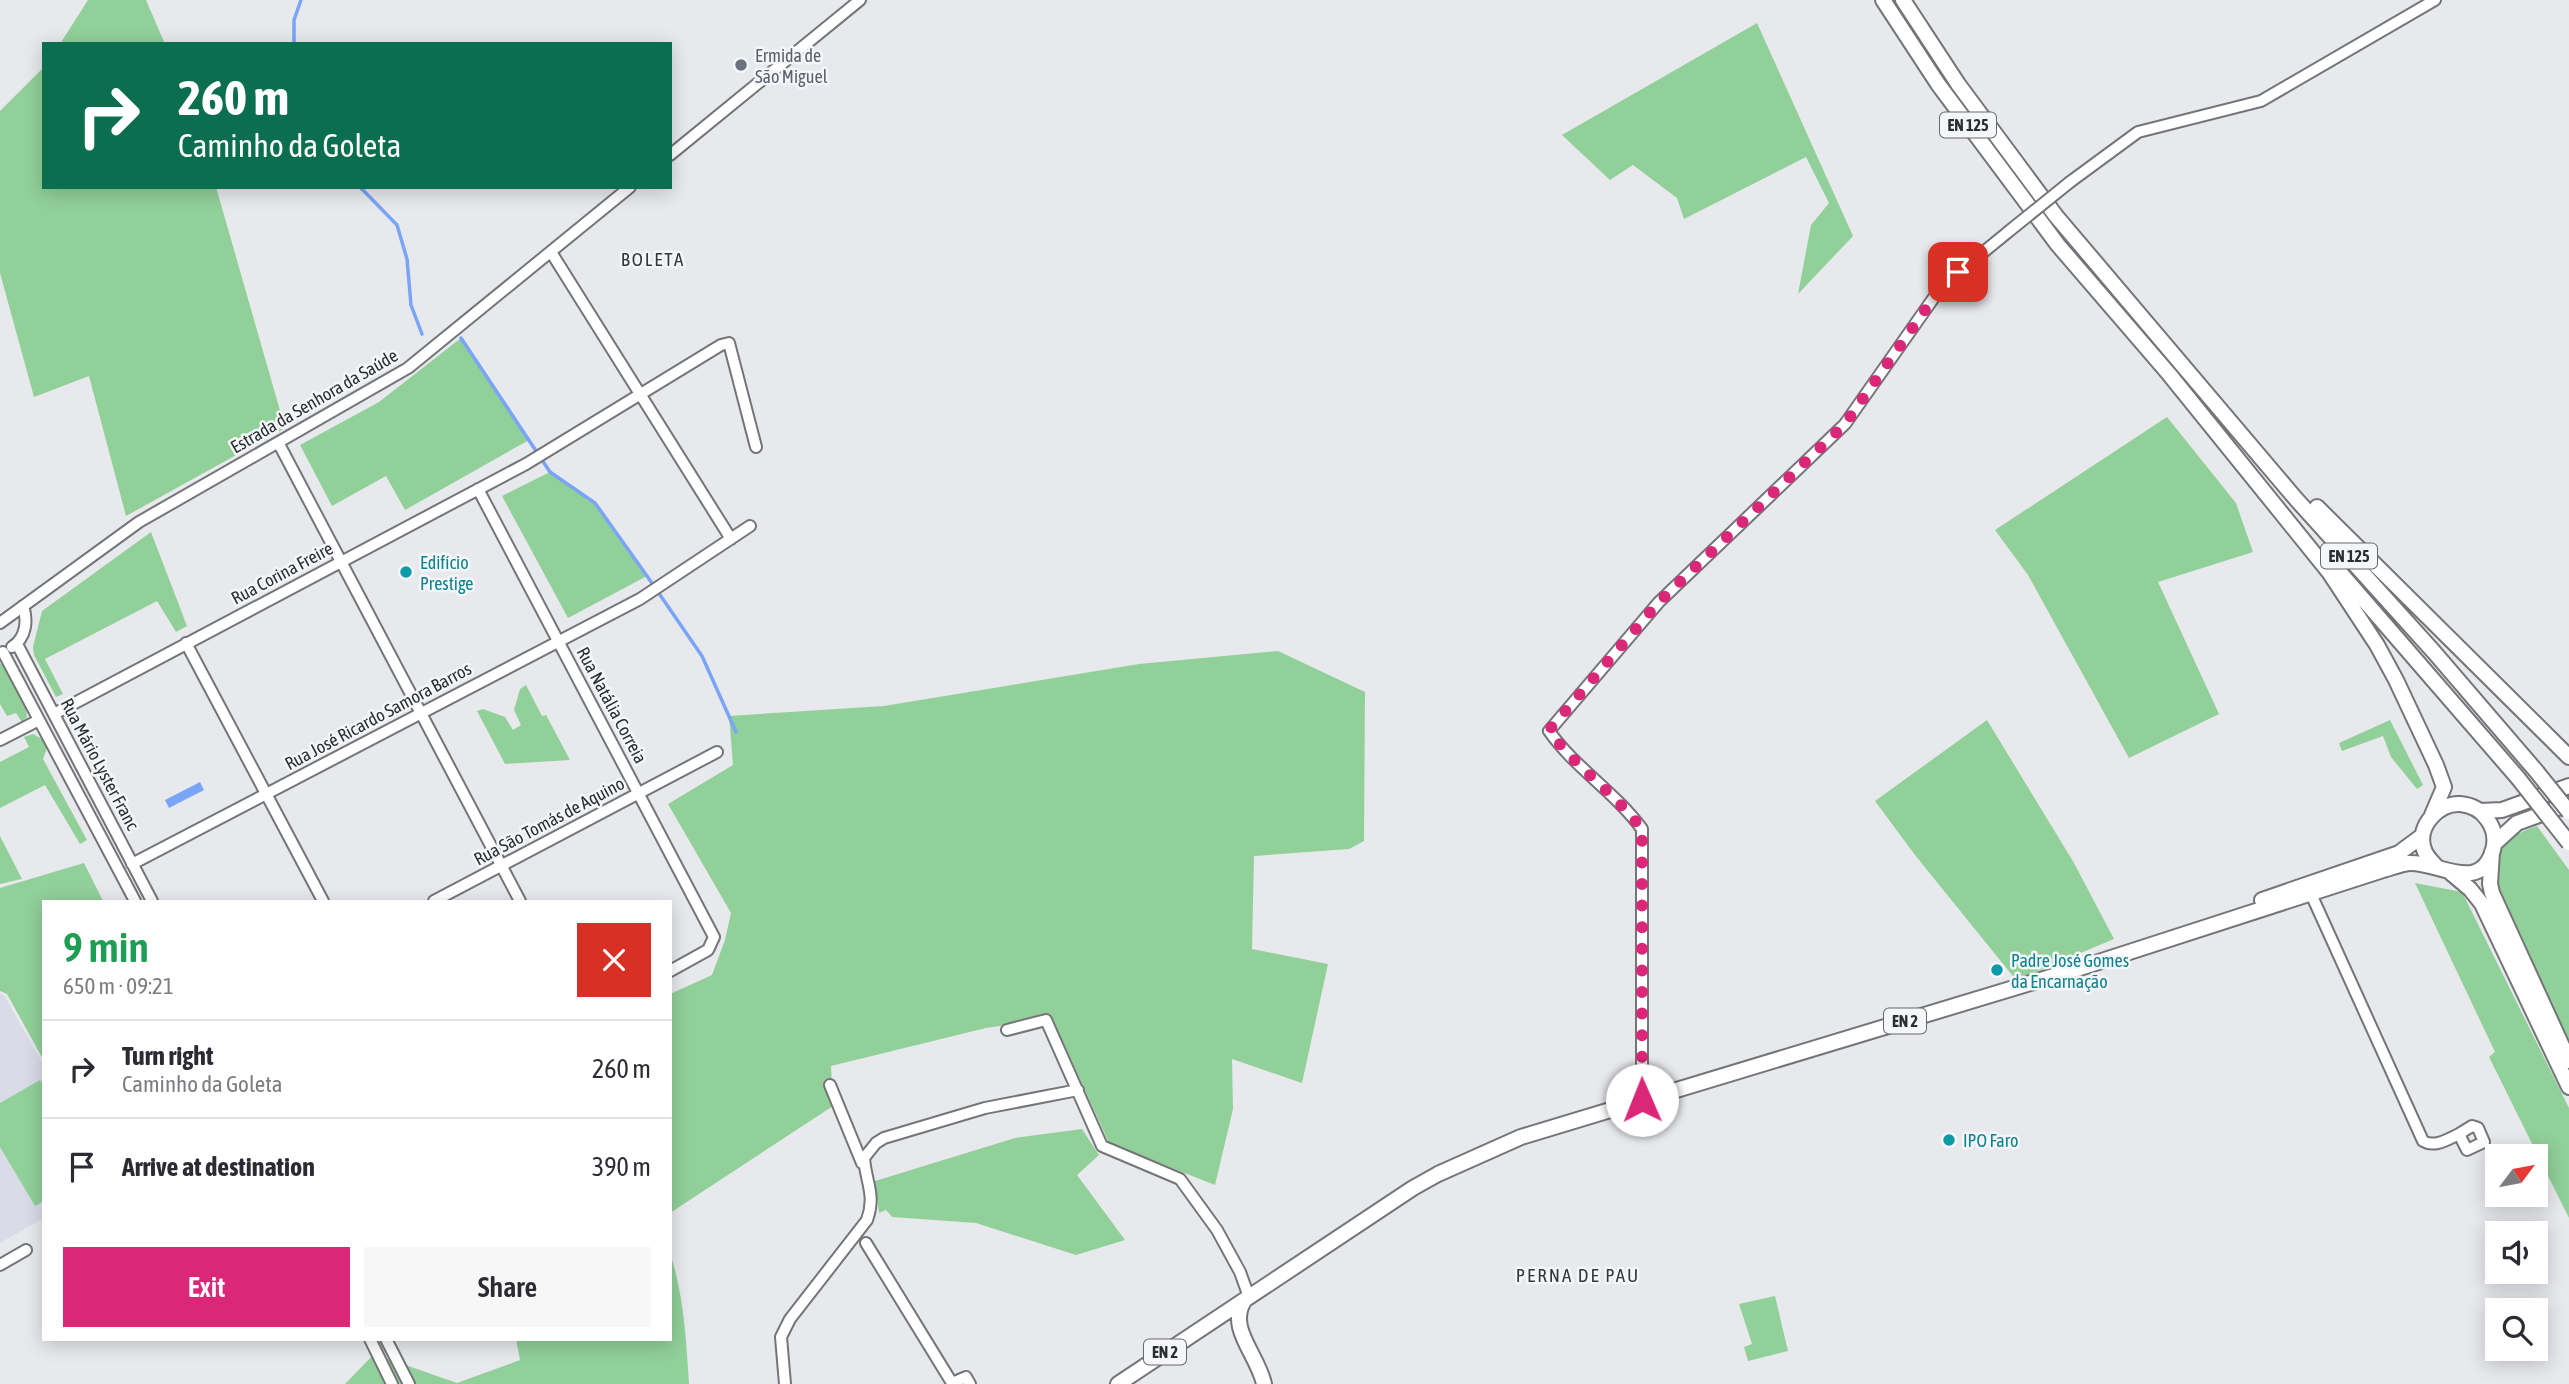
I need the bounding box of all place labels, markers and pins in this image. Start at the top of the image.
place label: Ermida de São Miguel [755,45,828,87]
marker: Ermida de São Miguel [733,57,749,73]
pin [1928,242,1988,302]
place label: Edifício Prestige [420,552,474,594]
marker: Edifício Prestige [398,564,414,580]
place label: Padre José Gomes da Encarnação [2011,950,2129,992]
marker: Padre José Gomes da Encarnação [1989,962,2005,978]
place label: IPO Faro [1963,1130,2018,1151]
marker: IPO Faro [1941,1132,1957,1148]

